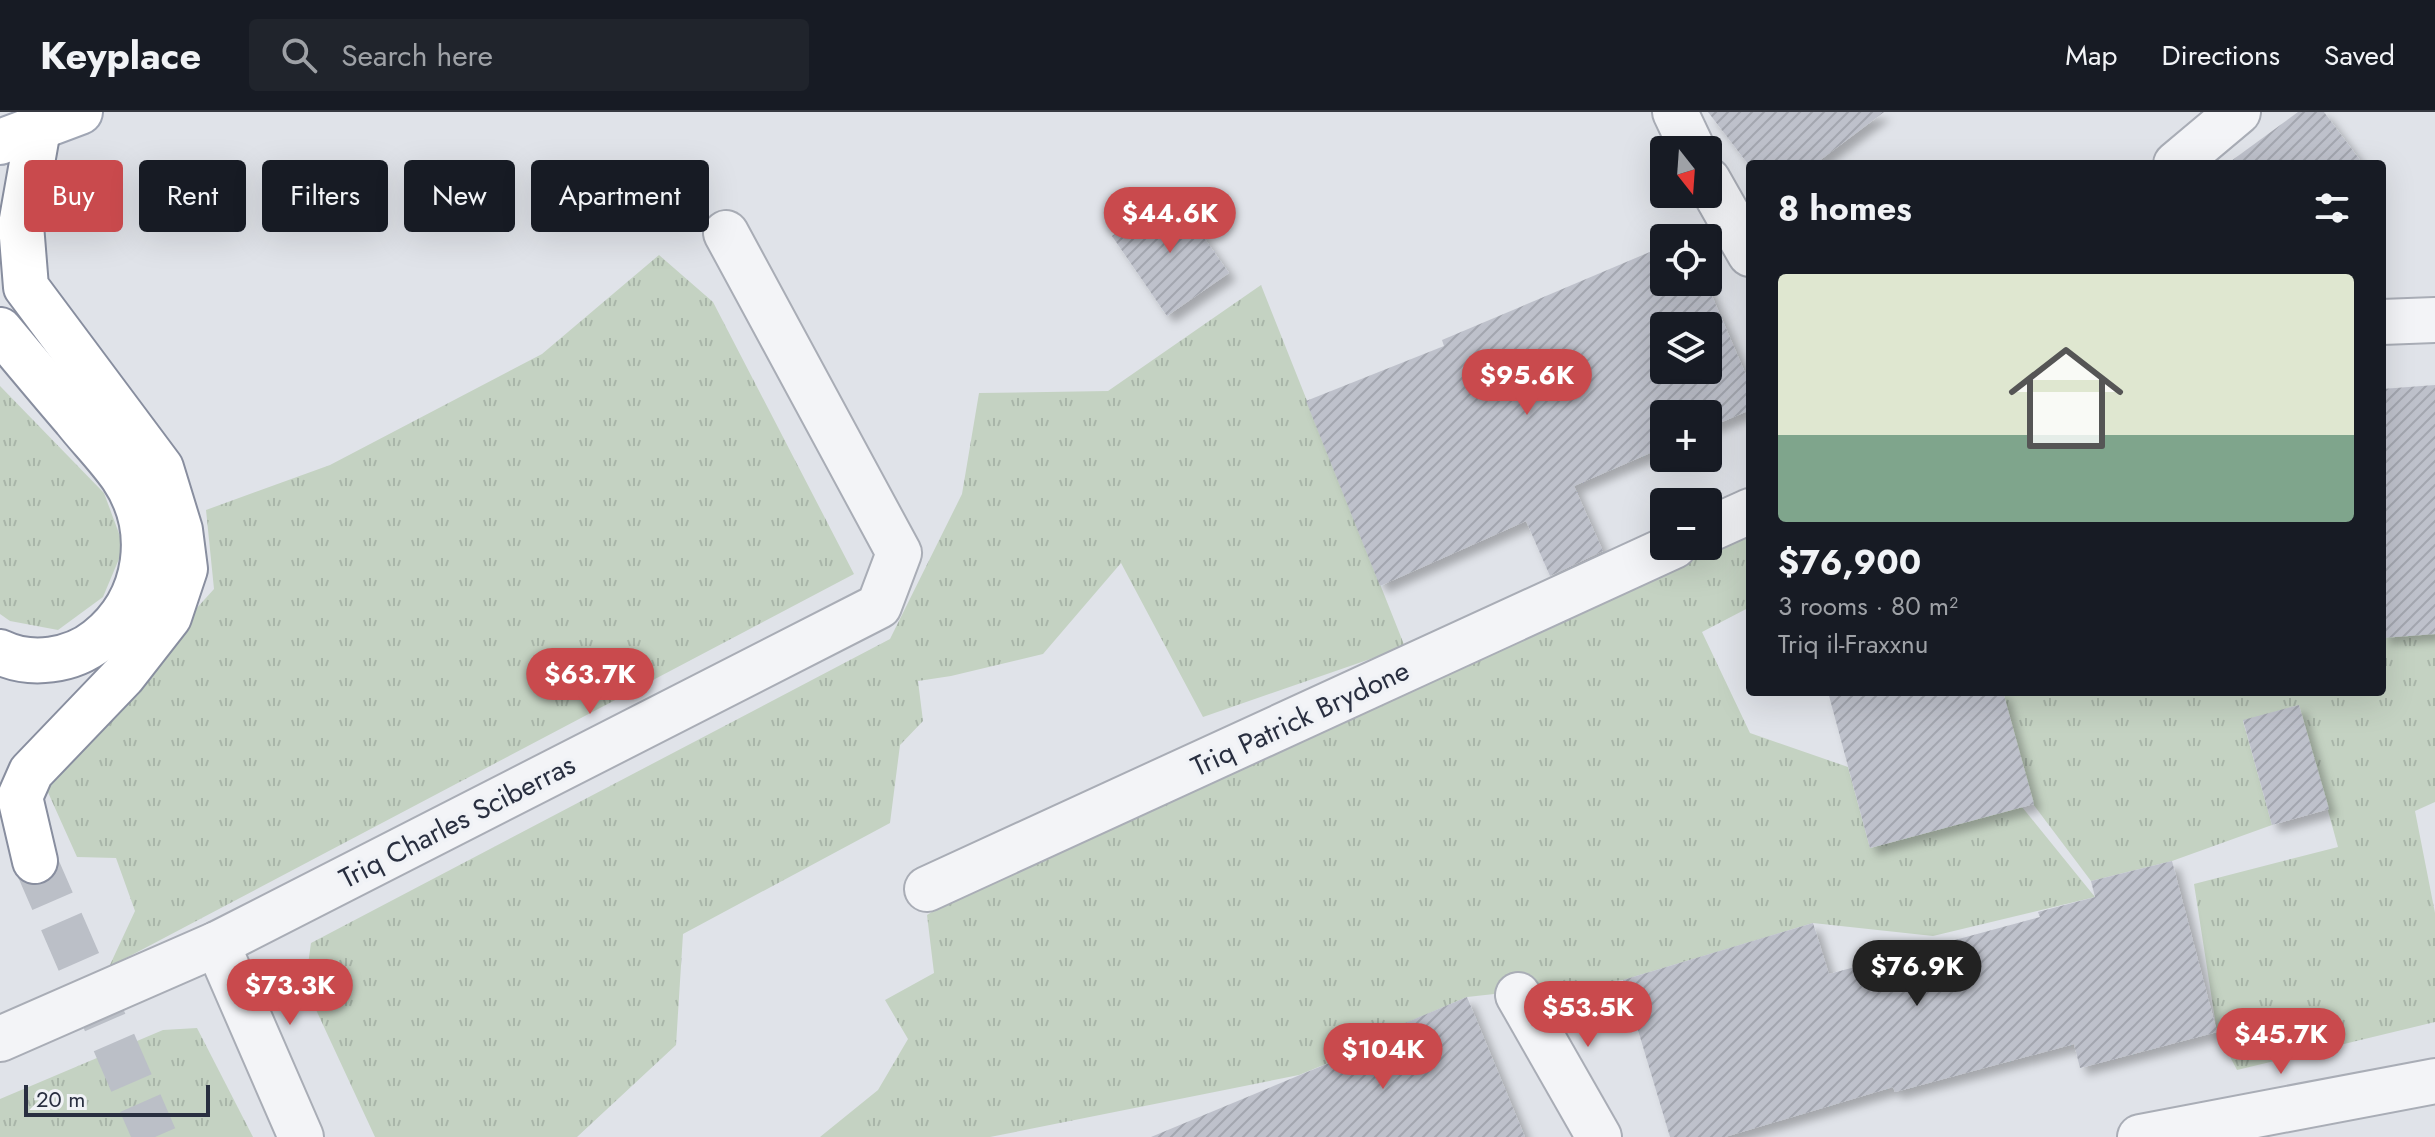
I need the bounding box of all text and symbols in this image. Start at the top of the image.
search box [249,19,809,91]
text: Keyplace [40,28,201,83]
icon: search [277,33,321,77]
text: Search here [341,34,493,77]
text: Map [2065,35,2117,76]
text: Directions [2161,35,2280,76]
text: Saved [2324,35,2395,76]
north arrow [1650,136,1722,208]
map controls [1650,136,1722,560]
chip: Buy [24,160,123,232]
chip: Rent [139,160,246,232]
chip: Filters [262,160,388,232]
chip: New [404,160,515,232]
chip: Apartment [531,160,709,232]
text: 8 homes [1778,184,1912,233]
icon: filters [2310,186,2354,230]
pin: $44.6K [1105,187,1235,255]
text: $44.6K [1122,194,1218,232]
button: locate [1650,224,1722,296]
button: layers [1650,312,1722,384]
icon: home [1994,326,2138,470]
pin: $95.6K [1462,349,1592,417]
text: $95.6K [1480,356,1574,394]
button: + [1650,400,1722,472]
button: − [1650,488,1722,560]
text: $76,900 [1778,538,1921,587]
text: 3 rooms · 80 m² [1778,587,1958,625]
text: Triq il-Fraxxnu [1778,625,1928,663]
pin: $63.7K [525,648,655,716]
street label: Triq Patrick Brydone [1184,650,1416,787]
text: $63.7K [544,655,636,693]
street label: Triq Charles Sciberras [332,744,582,899]
pin: $76.9K [1852,940,1982,1008]
text: $76.9K [1870,947,1964,985]
pin: $73.3K [225,959,355,1027]
text: $73.3K [245,966,335,1004]
pin: $53.5K [1523,981,1653,1049]
text: $53.5K [1542,988,1634,1026]
pin: $45.7K [2216,1008,2346,1076]
text: $45.7K [2234,1015,2328,1053]
pin: $104K [1327,1023,1439,1091]
text: $104K [1342,1030,1424,1068]
scale bar [24,1081,210,1117]
text: 20 m [36,1083,85,1115]

